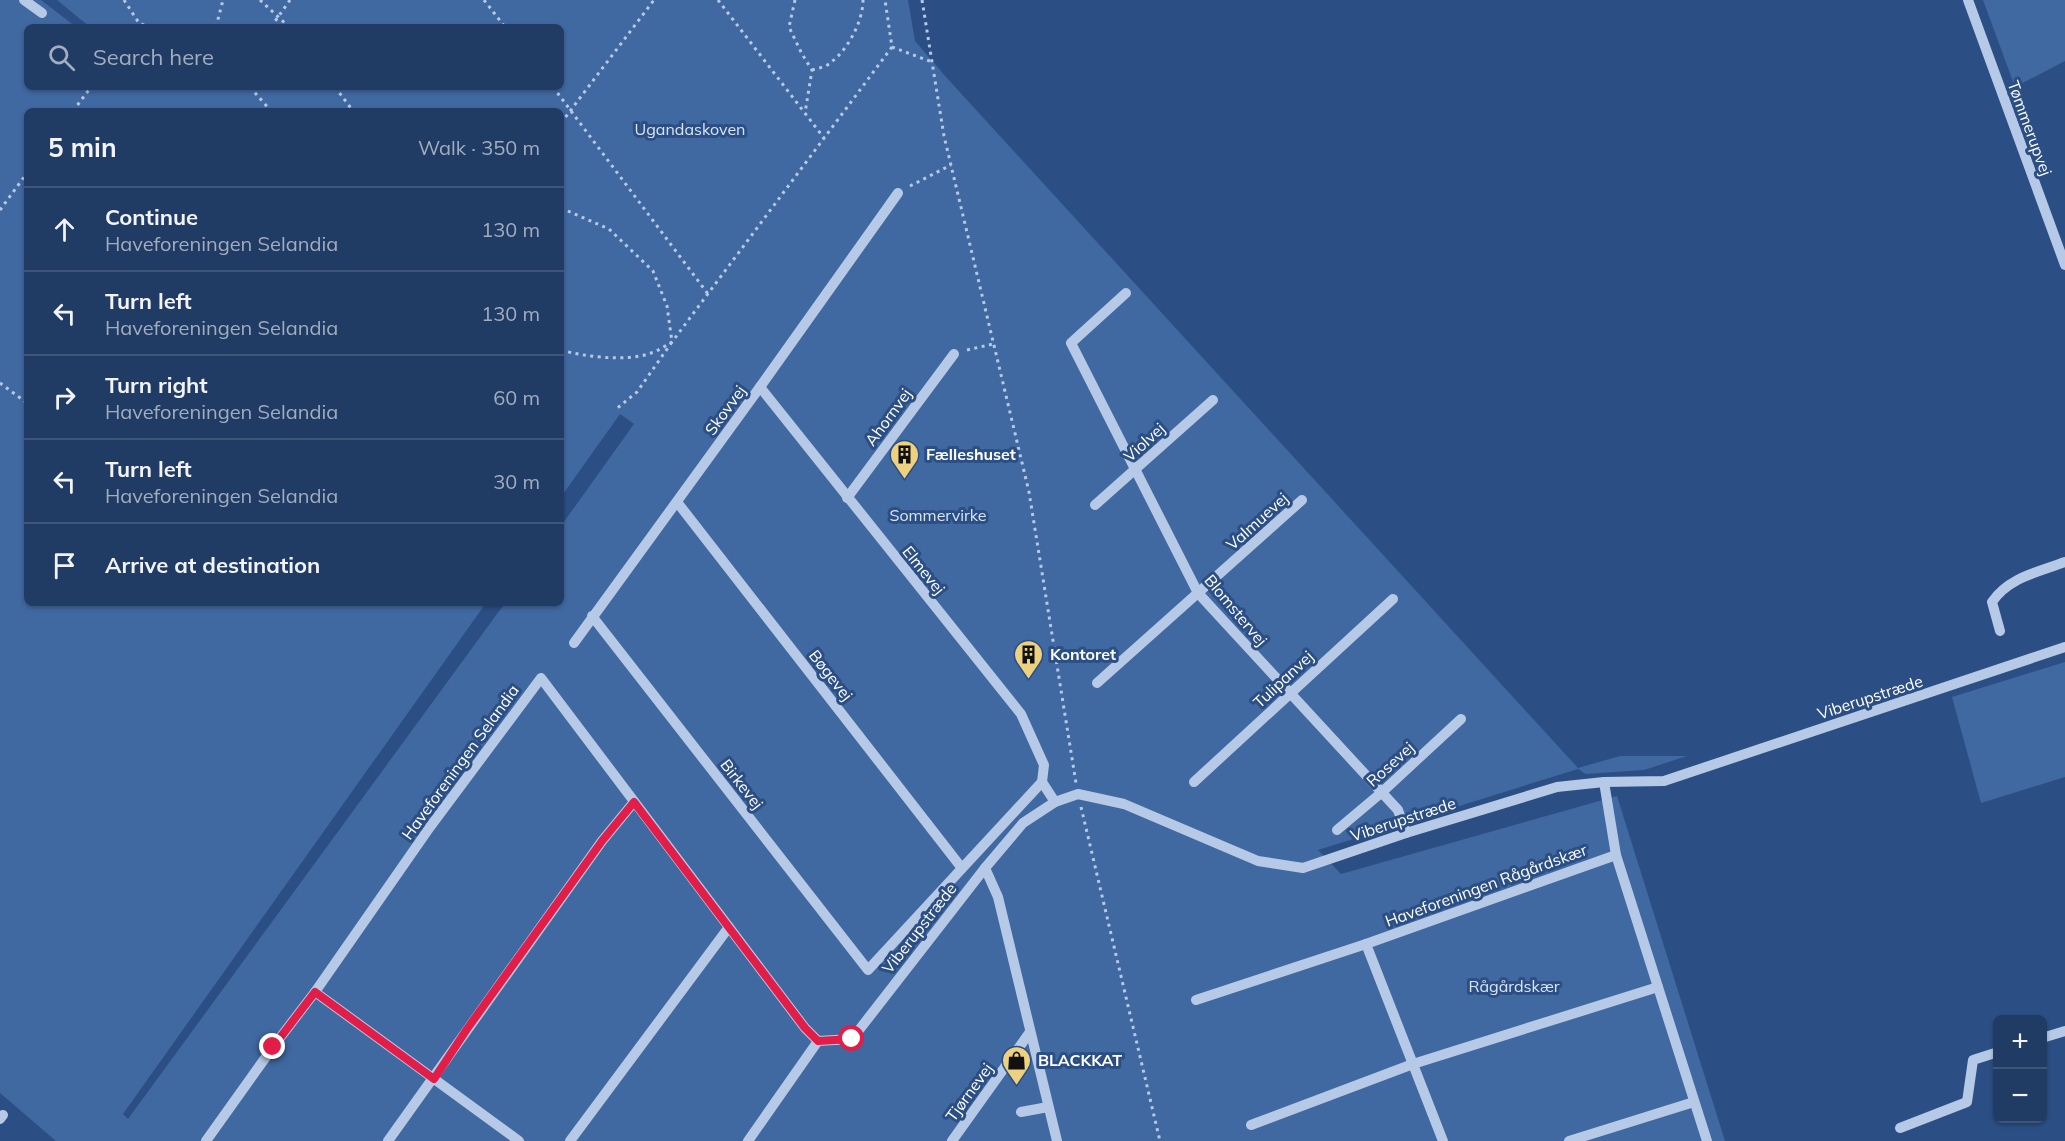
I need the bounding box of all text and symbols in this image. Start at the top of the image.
search box [24,24,564,90]
icon: search [45,41,78,74]
text: Search here [93,43,214,71]
street label: Tømmerupvej [2004,78,2056,178]
park label: Ugandaskoven [635,119,745,139]
text: 5 min [48,131,117,164]
text: Walk · 350 m [418,135,540,160]
text: Continue [105,203,198,231]
icon: ahead [48,213,81,246]
text: 130 m [481,217,540,242]
text: Haveforeningen Selandia [105,231,338,256]
text: Turn left [105,287,192,315]
icon: left [48,297,81,330]
text: 130 m [481,301,540,326]
text: Haveforeningen Selandia [105,315,338,340]
text: Turn right [105,371,208,399]
icon: right [48,381,81,414]
street label: Skovvej [700,381,750,439]
street label: Ahornvej [860,384,916,450]
text: 60 m [493,385,540,410]
text: Haveforeningen Selandia [105,399,338,424]
street label: Violvej [1119,418,1169,466]
building icon: Fælleshuset [889,438,921,480]
place label: Fælleshuset [926,444,1016,464]
text: Turn left [105,455,192,483]
icon: left [48,465,81,498]
text: 30 m [493,469,540,494]
text: Haveforeningen Selandia [105,483,338,508]
street label: Valmuevej [1222,488,1292,554]
park label: Sommervirke [889,505,987,525]
street label: Elmevej [898,542,950,598]
icon: arrive [48,549,81,582]
text: Arrive at destination [105,551,320,579]
street label: Blomstervej [1200,570,1272,650]
building icon: Kontoret [1013,638,1045,680]
place label: Kontoret [1050,644,1116,664]
street label: Bøgevej [805,646,857,704]
street label: Tulipanvej [1249,646,1317,712]
street label: Viberupstræde [1815,671,1925,723]
street label: Haveforeningen Selandia [397,681,523,843]
street label: Rosevej [1362,737,1418,791]
street label: Birkevej [716,755,768,813]
street label: Viberupstræde [1348,793,1458,845]
street label: Haveforeningen Rågårdskær [1382,839,1590,931]
street label: Viberupstræde [877,879,961,977]
park label: Rågårdskær [1468,976,1560,996]
map controls [1993,1015,2047,1123]
button: + [1993,1015,2047,1069]
route start [838,1025,864,1051]
route end [259,1033,285,1059]
shop icon: BLACKKAT [1001,1044,1033,1086]
place label: BLACKKAT [1038,1050,1122,1070]
street label: Tjørnevej [941,1059,997,1125]
button: − [1993,1069,2047,1123]

